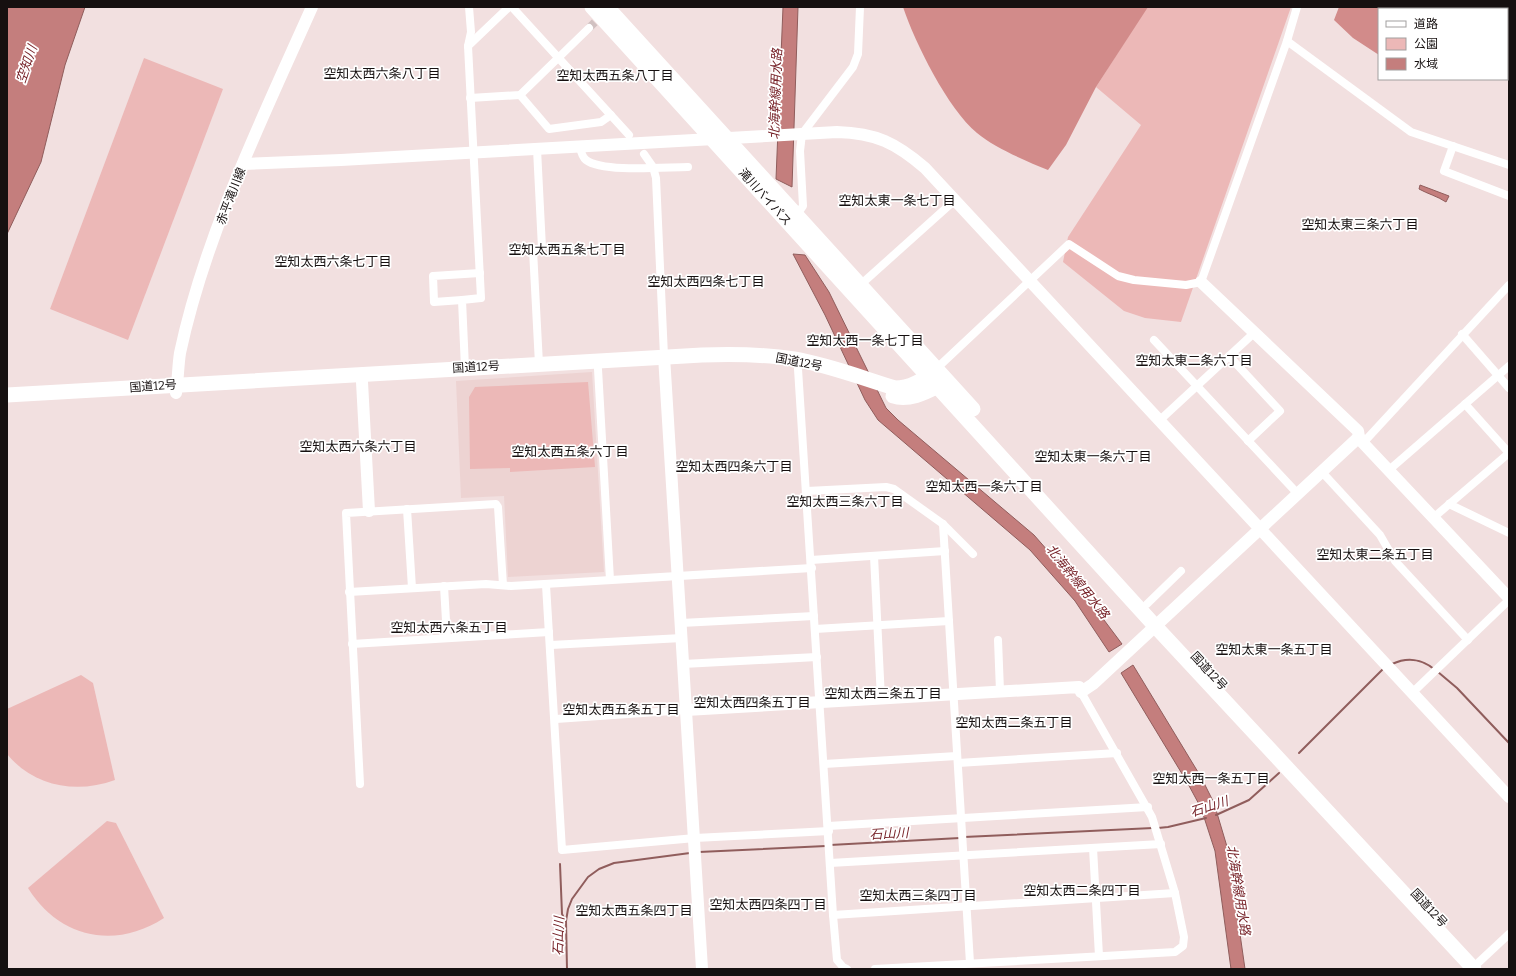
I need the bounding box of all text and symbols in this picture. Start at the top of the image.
legend [1378,8,1508,80]
text: 道路 [1414,17,1438,31]
text: 公園 [1414,37,1438,51]
water label: 空知川 [13,41,41,85]
water label: 北海幹線用水路 [766,47,785,140]
text: 水域 [1414,57,1438,71]
district label: 空知太西六条八丁目 [323,66,441,81]
district label: 空知太西五条八丁目 [556,68,674,83]
street label: 赤平滝川線 [214,165,248,227]
street label: 滝川バイパス [736,166,794,228]
district label: 空知太東一条七丁目 [838,193,956,208]
district label: 空知太東三条六丁目 [1301,217,1419,232]
district label: 空知太西五条七丁目 [508,242,626,257]
district label: 空知太西六条七丁目 [274,254,392,269]
district label: 空知太西四条七丁目 [647,274,765,289]
district label: 空知太西一条七丁目 [806,333,924,348]
street label: 国道12号 [774,351,824,373]
district label: 空知太東二条六丁目 [1135,353,1253,368]
street label: 国道12号 [452,359,500,375]
street label: 国道12号 [129,377,177,395]
district label: 空知太西六条六丁目 [299,439,417,454]
district label: 空知太西五条六丁目 [511,444,629,459]
district label: 空知太東一条六丁目 [1034,449,1152,464]
district label: 空知太西四条六丁目 [675,459,793,474]
district label: 空知太西一条六丁目 [925,479,1043,494]
district label: 空知太西三条六丁目 [786,494,904,509]
water label: 北海幹線用水路 [1043,541,1113,622]
district label: 空知太東二条五丁目 [1316,547,1434,562]
district label: 空知太西六条五丁目 [390,620,508,635]
district label: 空知太東一条五丁目 [1215,642,1333,657]
street label: 国道12号 [1188,649,1230,693]
district label: 空知太西三条五丁目 [824,686,942,701]
district label: 空知太西四条五丁目 [693,695,811,710]
district label: 空知太西五条五丁目 [562,702,680,717]
district label: 空知太西二条五丁目 [955,715,1073,730]
district label: 空知太西一条五丁目 [1152,771,1270,786]
water label: 石山川 [1188,793,1232,820]
water label: 石山川 [869,825,911,842]
water label: 北海幹線用水路 [1224,844,1253,937]
district label: 空知太西二条四丁目 [1023,883,1141,898]
street label: 国道12号 [1408,886,1450,930]
district label: 空知太西三条四丁目 [859,888,977,903]
district label: 空知太西四条四丁目 [709,897,827,912]
district label: 空知太西五条四丁目 [575,903,693,918]
water label: 石山川 [550,914,567,956]

